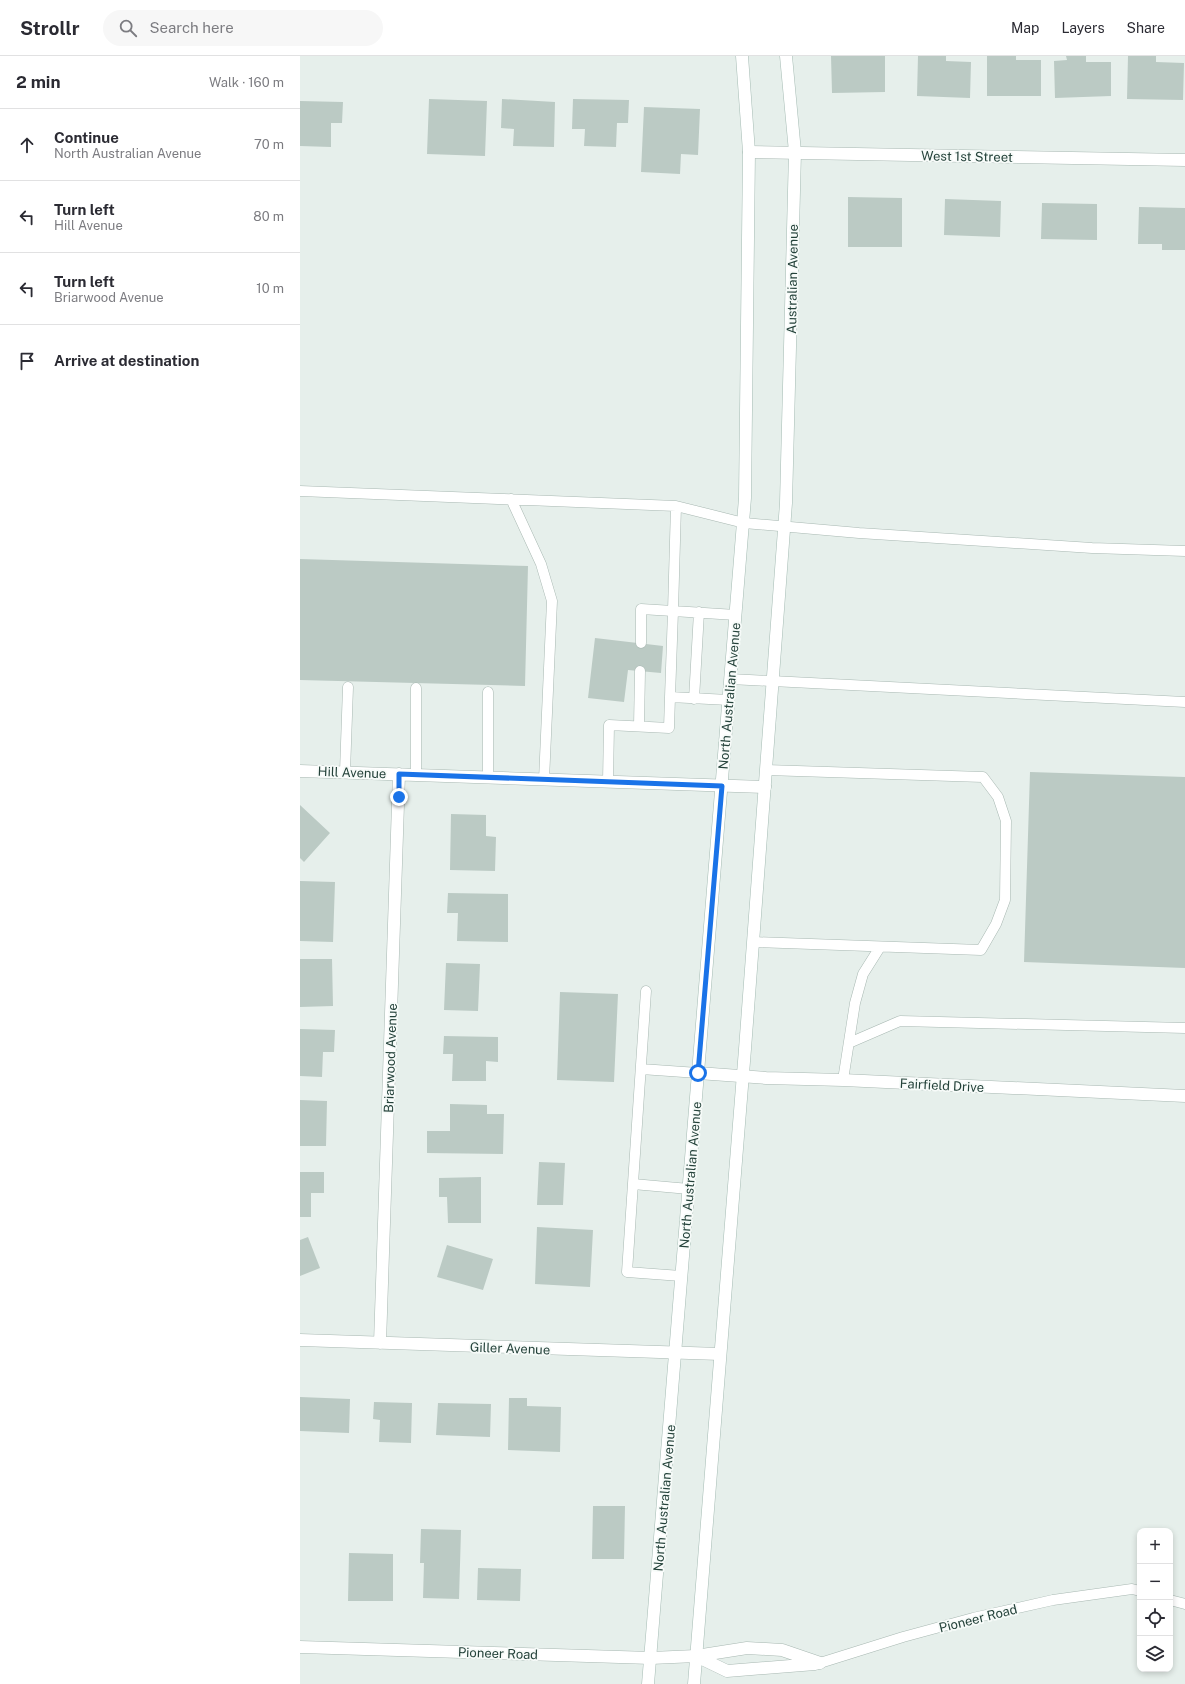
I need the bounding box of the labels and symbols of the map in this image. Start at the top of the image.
street label: West 1st Street [921,148,1013,165]
street label: Australian Avenue [784,224,801,334]
street label: North Australian Avenue [716,622,743,770]
street label: Hill Avenue [317,764,387,781]
route end [390,788,408,806]
street label: Briarwood Avenue [381,1003,400,1113]
route start [689,1064,707,1082]
street label: Fairfield Drive [899,1076,984,1095]
street label: North Australian Avenue [677,1101,704,1249]
street label: Giller Avenue [470,1340,550,1357]
street label: North Australian Avenue [651,1424,678,1572]
street label: Pioneer Road [937,1602,1019,1635]
street label: Pioneer Road [458,1645,538,1662]

